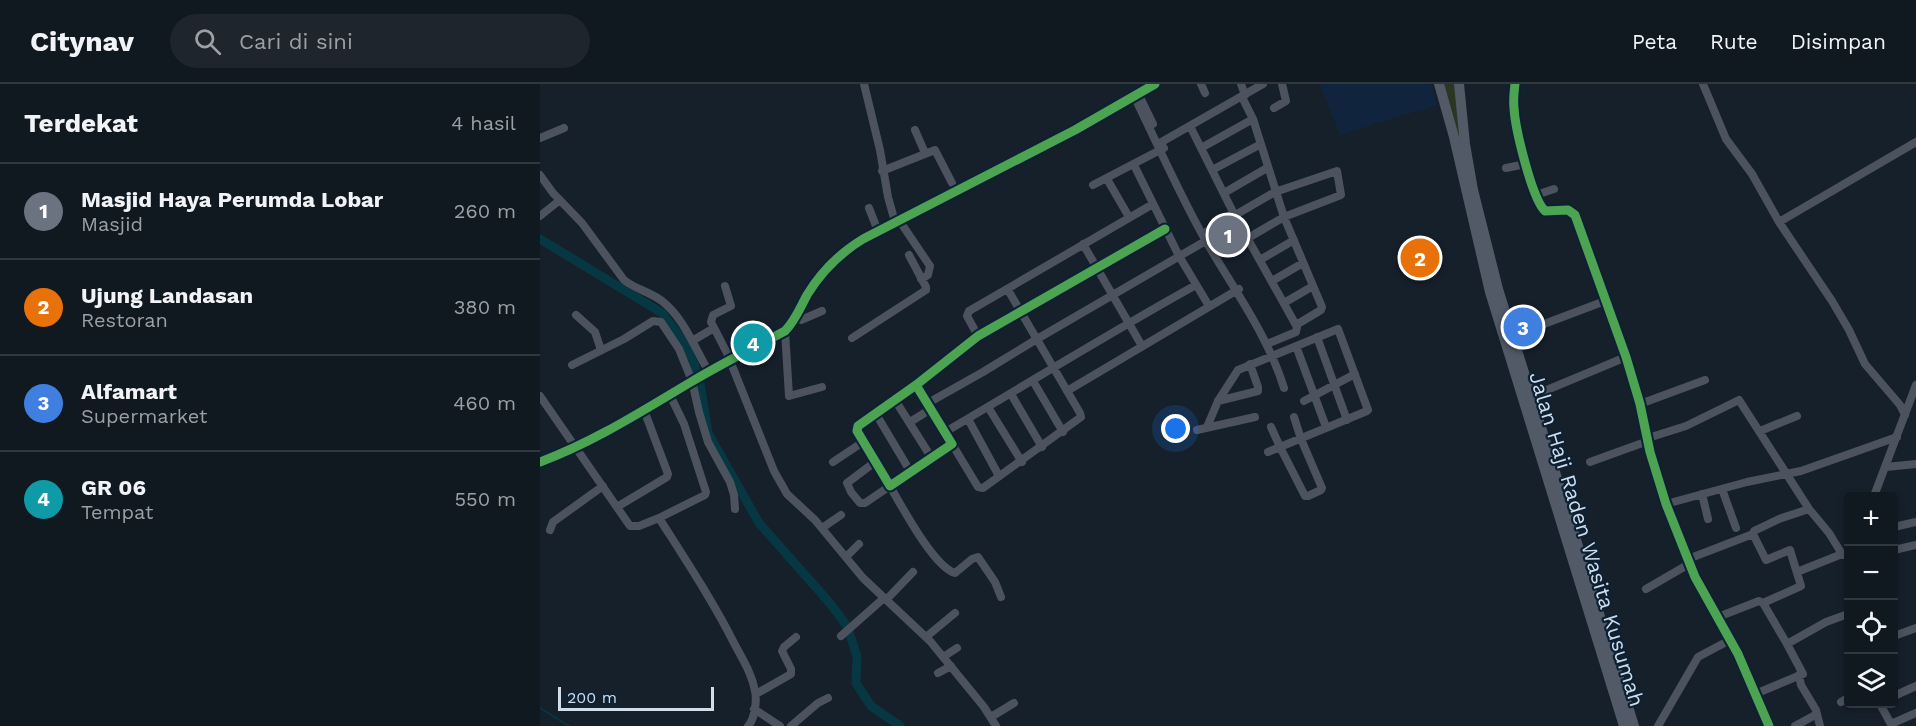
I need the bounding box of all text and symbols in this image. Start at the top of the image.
search box [170,14,590,68]
text: Citynav [30,25,134,58]
icon: search [191,25,224,58]
text: Cari di sini [239,29,353,54]
text: Peta [1632,29,1677,54]
text: Rute [1710,29,1758,54]
text: Disimpan [1791,29,1886,54]
text: Terdekat [24,108,138,138]
text: 4 hasil [451,111,516,135]
text: Masjid Haya Perumda Lobar [81,187,383,212]
text: 1 [39,199,48,223]
text: 260 m [454,199,516,223]
text: Masjid [81,212,143,236]
pin: 1 [1208,212,1248,258]
pin: 2 [1400,236,1440,280]
text: Ujung Landasan [81,283,253,308]
text: 2 [38,295,49,319]
text: 380 m [454,295,516,319]
pin: 3 [1504,304,1542,350]
text: Restoran [81,308,168,332]
pin: 4 [734,320,772,366]
street label: Jalan Haji Raden Wasita Kusumah [1524,369,1650,709]
text: Alfamart [81,379,177,404]
text: 3 [38,391,49,415]
text: 460 m [453,391,516,415]
text: Supermarket [81,404,207,428]
your location [1161,414,1190,443]
text: GR 06 [81,475,146,500]
text: 4 [37,487,50,511]
text: 550 m [454,487,516,511]
map controls [1844,492,1898,708]
button: + [1844,492,1898,546]
text: Tempat [81,500,153,524]
button: − [1844,546,1898,600]
button: locate [1844,600,1898,654]
button: layers [1844,654,1898,708]
scale bar [558,684,714,712]
text: 200 m [567,688,617,707]

